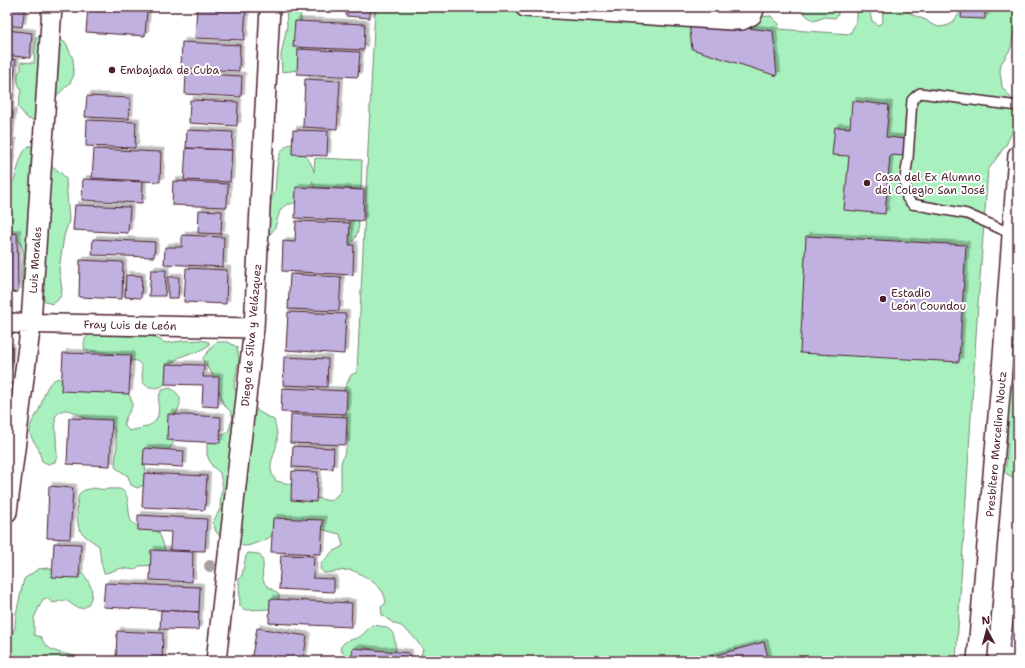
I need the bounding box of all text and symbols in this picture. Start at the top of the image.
place label: Embajada de Cuba [120,63,219,78]
marker: Embajada de Cuba [107,65,117,75]
place label: Casa del Ex Alumno del Colegio San José [875,170,985,198]
marker: Casa del Ex Alumno del Colegio San José [862,178,872,188]
street label: Luis Morales [26,226,45,294]
street label: Diego de Silva y Velázquez [238,263,265,407]
place label: Estadio León Coundou [891,286,966,314]
marker: Estadio León Coundou [878,294,888,304]
street label: Fray Luis de León [83,317,177,334]
street label: Presbítero Marcelino Noutz [983,371,1010,518]
north arrow [967,610,1007,650]
text: N [981,613,991,628]

